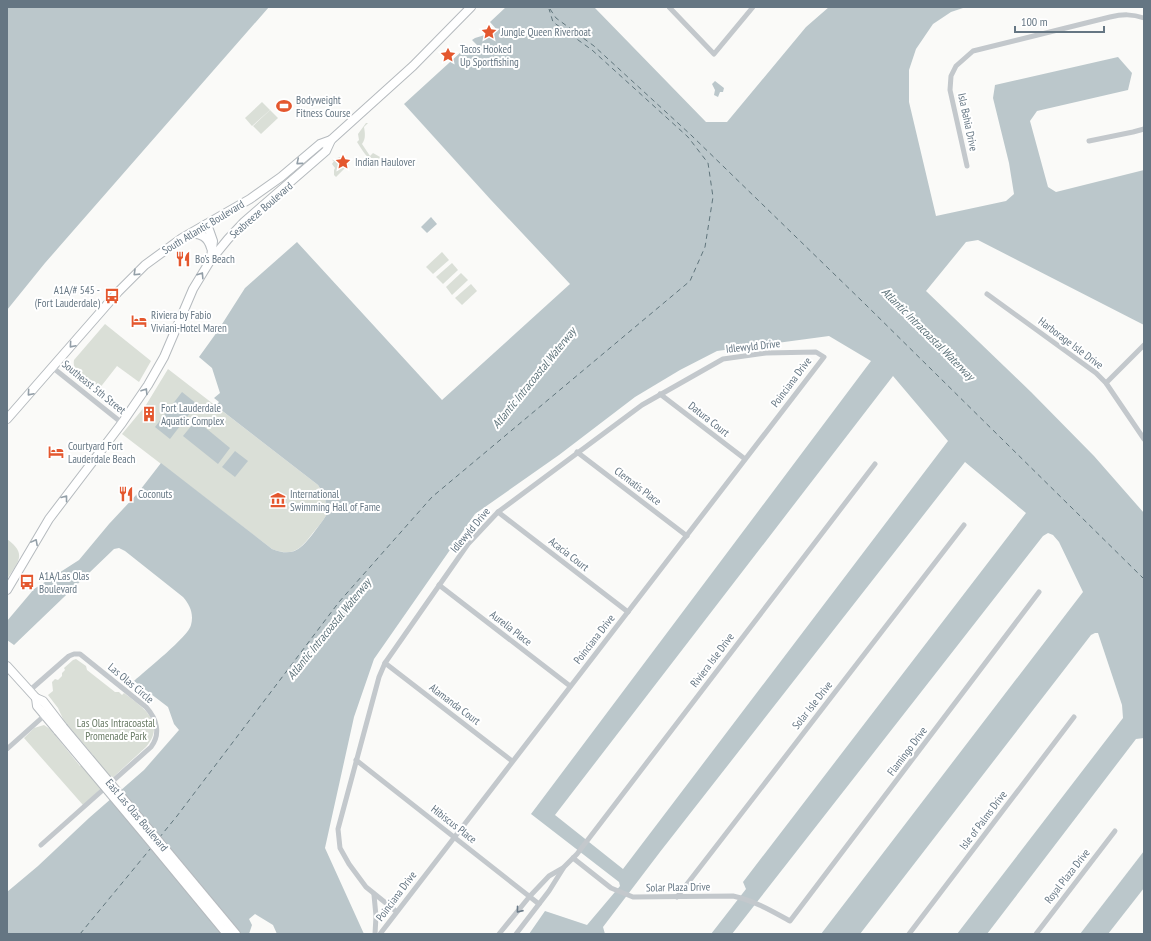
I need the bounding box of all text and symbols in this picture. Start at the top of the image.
scale bar [1015,8,1104,34]
text: 100 m [1021,14,1048,29]
place icon: Jungle Queen Riverboat [480,23,498,41]
place label: Jungle Queen Riverboat [500,25,591,39]
place label: Tacos Hooked Up Sportfishing [460,42,519,69]
place icon: Tacos Hooked Up Sportfishing [439,46,457,64]
street label: Isla Bahia Drive [955,92,981,153]
place label: Bodyweight Fitness Course [296,93,351,120]
sports icon: Bodyweight Fitness Course [275,97,293,115]
place icon: Indian Haulover [334,153,352,171]
place label: Indian Haulover [355,155,415,169]
one-way arrow [297,157,304,164]
street label: Seabreeze Boulevard [227,179,296,241]
street label: South Atlantic Boulevard [159,197,247,257]
restaurant icon: Bo's Beach [174,250,192,268]
place label: Bo's Beach [195,252,235,266]
one-way arrow [133,268,141,276]
one-way arrow [196,272,204,279]
place label: A1A/# 545 - (Fort Lauderdale) [35,283,100,310]
water label: Atlantic Intracoastal Waterway [879,284,979,384]
bus stop icon: A1A/# 545 - (Fort Lauderdale) [103,287,121,305]
place label: Riviera by Fabio Viviani-Hotel Maren [150,308,227,335]
hotel icon: Riviera by Fabio Viviani-Hotel Maren [130,312,148,330]
street label: Harborage Isle Drive [1036,314,1107,372]
water label: Atlantic Intracoastal Waterway [488,323,580,431]
street label: Idlewyld Drive [725,336,781,356]
one-way arrow [69,341,76,348]
street label: Poinciana Drive [768,354,815,410]
street label: Southeast 5th Street [59,357,129,417]
one-way arrow [140,388,147,395]
one-way arrow [27,389,34,396]
street label: Datura Court [686,399,732,439]
place label: Fort Lauderdale Aquatic Complex [161,401,225,428]
building icon: Fort Lauderdale Aquatic Complex [140,405,158,423]
place label: Courtyard Fort Lauderdale Beach [68,439,136,466]
hotel icon: Courtyard Fort Lauderdale Beach [47,443,65,461]
street label: Clematis Place [612,464,665,509]
restaurant icon: Coconuts [117,485,135,503]
place label: Coconuts [138,487,173,501]
place label: International Swimming Hall of Fame [290,487,381,514]
museum icon: International Swimming Hall of Fame [269,491,287,509]
one-way arrow [60,495,67,502]
street label: Idlewyld Drive [447,504,493,555]
street label: Acacia Court [546,534,592,574]
one-way arrow [30,539,38,547]
place label: A1A/Las Olas Boulevard [39,569,89,596]
bus stop icon: A1A/Las Olas Boulevard [18,573,36,591]
water label: Atlantic Intracoastal Waterway [283,574,375,682]
street label: Aurelia Place [487,607,535,649]
street label: Poinciana Drive [570,611,618,667]
street label: Riviera Isle Drive [687,630,737,690]
street label: Las Olas Circle [105,660,157,706]
street label: Solar Isle Drive [789,678,835,732]
street label: Alamanda Court [427,680,483,728]
park label: Las Olas Intracoastal Promenade Park [77,716,156,743]
street label: Flamingo Drive [884,723,930,778]
street label: East Las Olas Boulevard [103,776,171,854]
street label: Isle of Palms Drive [956,787,1010,852]
street label: Hibiscus Place [428,802,480,846]
street label: Royal Plaza Drive [1041,846,1093,906]
street label: Poinciana Drive [373,868,420,924]
street label: Solar Plaza Drive [646,879,711,895]
one-way arrow [516,905,523,912]

